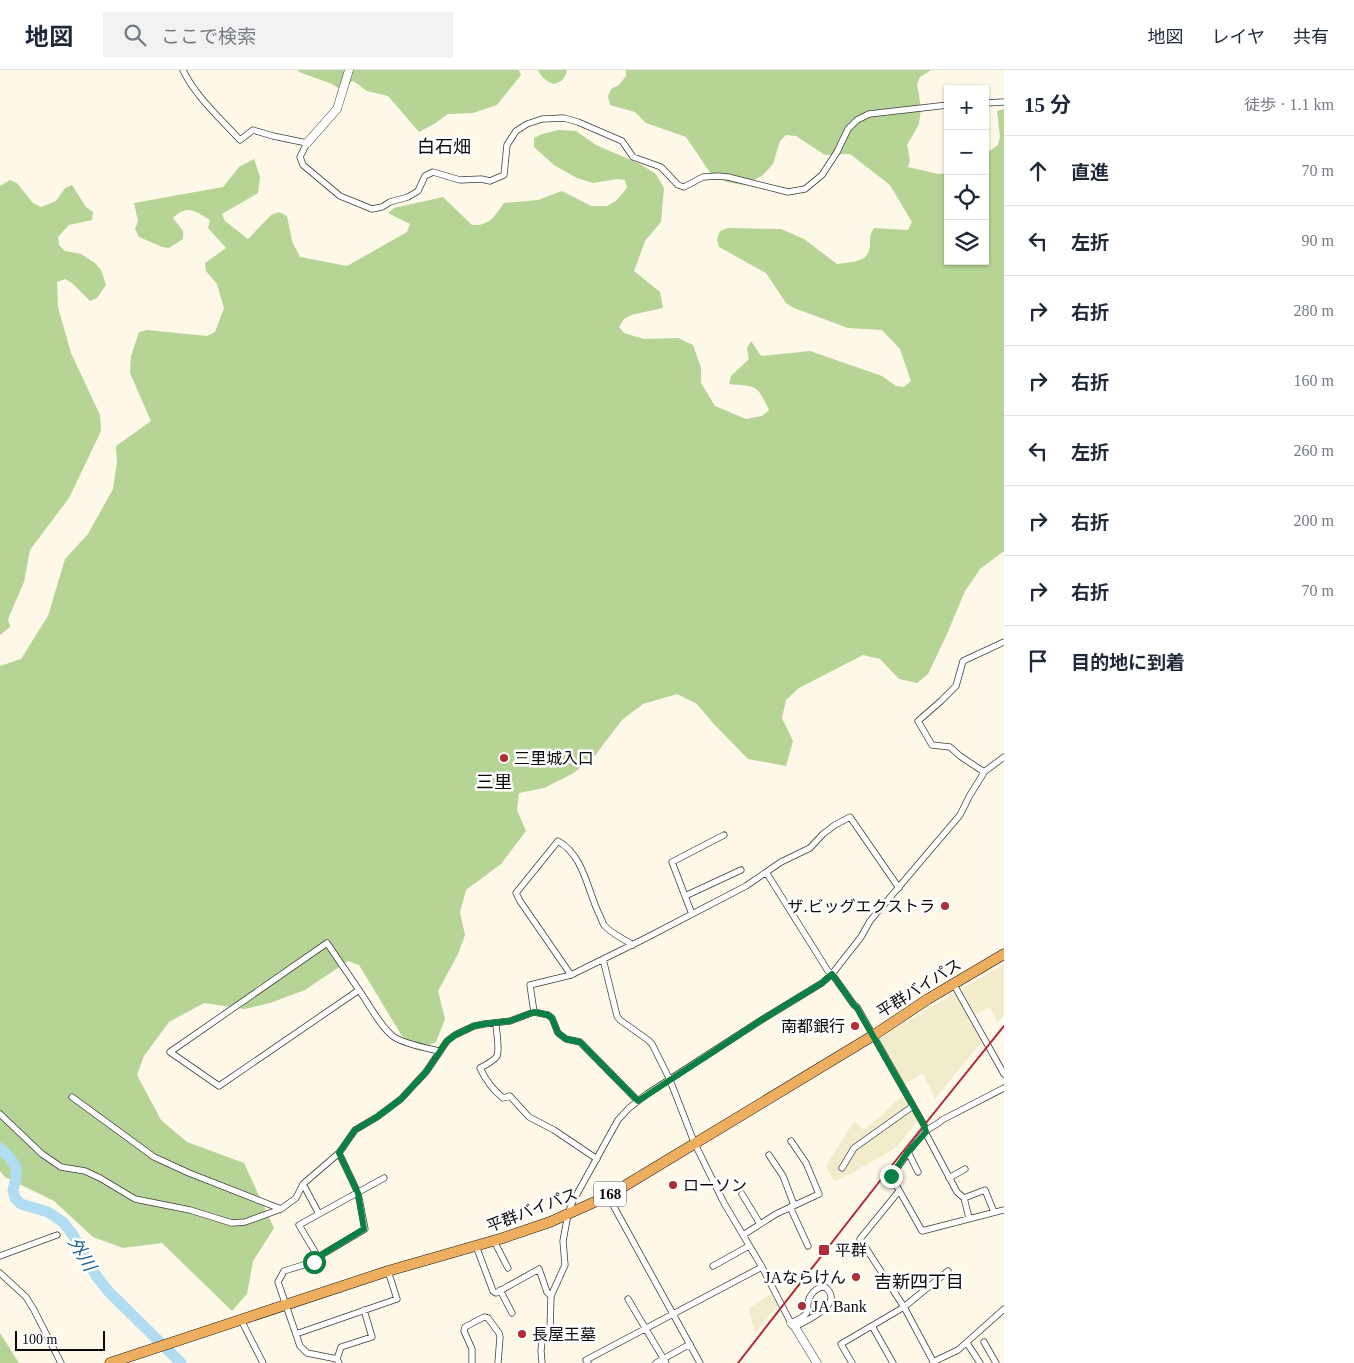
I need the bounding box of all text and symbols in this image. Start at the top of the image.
search box [103,12,453,57]
icon: search [121,21,149,49]
text: 地図 [25,24,73,50]
text: ここで検索 [161,26,256,47]
text: 地図 [1148,27,1184,47]
text: レイヤ [1212,27,1265,47]
text: 共有 [1293,27,1329,47]
map controls [944,85,989,265]
button: + [944,85,989,130]
text: 15 分 [1024,93,1071,117]
text: 徒歩 · 1.1 km [1244,96,1334,113]
button: − [944,130,989,175]
district label: 白石畑 [417,137,471,157]
icon: ahead [1024,157,1052,185]
text: 直進 [1071,162,1109,183]
text: 70 m [1302,162,1334,179]
button: locate [944,175,989,220]
button: layers [944,220,989,265]
icon: left [1024,227,1052,255]
text: 左折 [1071,232,1109,253]
text: 90 m [1302,232,1334,249]
icon: right [1024,297,1052,325]
text: 右折 [1071,302,1109,323]
text: 280 m [1294,302,1334,319]
icon: right [1024,367,1052,395]
text: 右折 [1071,372,1109,393]
text: 160 m [1294,372,1334,389]
icon: left [1024,437,1052,465]
text: 左折 [1071,442,1109,463]
text: 260 m [1294,442,1334,459]
icon: right [1024,507,1052,535]
text: 右折 [1071,512,1109,533]
text: 200 m [1294,512,1334,529]
icon: right [1024,577,1052,605]
text: 右折 [1071,582,1109,603]
text: 70 m [1302,582,1334,599]
icon: arrive [1024,647,1052,675]
text: 目的地に到着 [1071,652,1185,673]
place label: 三里城入口 [514,750,594,767]
marker: 三里城入口 [498,752,510,764]
district label: 三里 [476,772,512,792]
place label: ザ.ビッグエクストラ [787,898,935,915]
marker: ザ.ビッグエクストラ [939,900,951,912]
street label: 平群バイパス [874,955,964,1021]
place label: 南都銀行 [781,1018,845,1035]
marker: 南都銀行 [849,1020,861,1032]
route end [880,1165,903,1188]
place label: ローソン [683,1177,747,1194]
marker: ローソン [667,1179,679,1191]
road number: 168 [594,1182,626,1206]
street label: 平群バイパス [484,1185,580,1235]
water label: 外川 [64,1233,101,1276]
place label: 平群 [835,1242,867,1259]
marker: 平群 [817,1243,831,1257]
route start [303,1251,326,1274]
place label: JAならけん [764,1269,846,1286]
marker: JAならけん [850,1271,862,1283]
district label: 吉新四丁目 [874,1272,964,1292]
place label: JA Bank [812,1298,867,1315]
marker: JA Bank [796,1300,808,1312]
place label: 長屋王墓 [532,1326,596,1343]
scale bar [15,1328,105,1351]
marker: 長屋王墓 [516,1328,528,1340]
text: 100 m [22,1332,57,1347]

